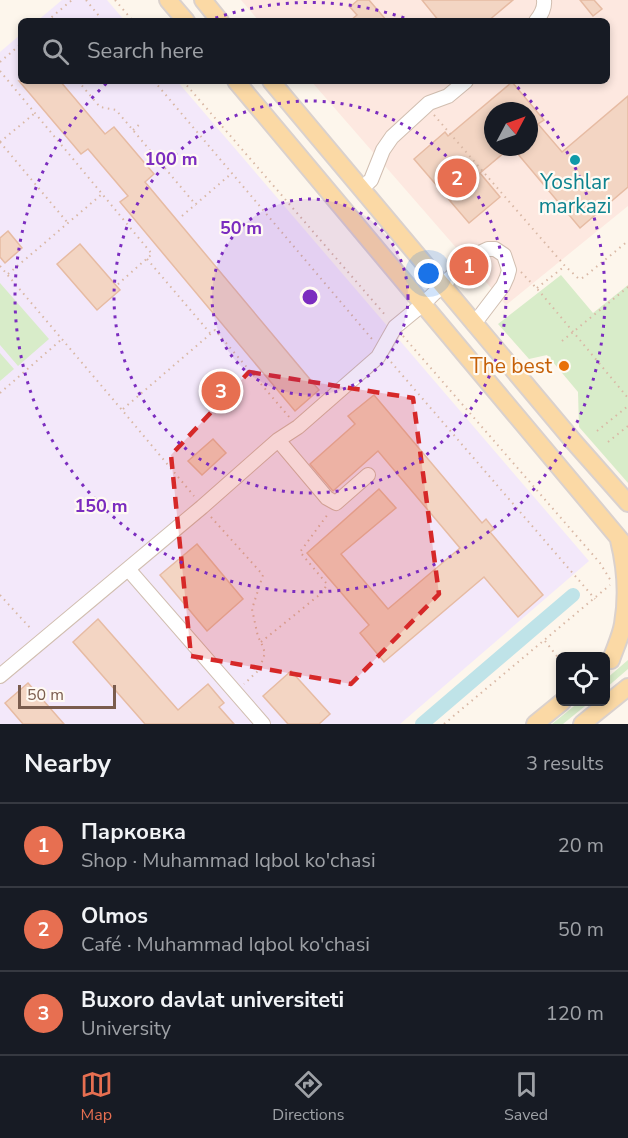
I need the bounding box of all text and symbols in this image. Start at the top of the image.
search box [18,18,610,84]
icon: search [39,35,72,68]
text: Search here [87,36,204,66]
north arrow [484,102,538,156]
text: 100 m [144,147,198,171]
marker: Yoshlar markazi [568,153,582,167]
pin: 2 [438,156,476,201]
place label: Yoshlar markazi [539,168,611,220]
text: 50 m [220,216,262,240]
pin: 1 [450,244,488,288]
your location [414,259,443,288]
centre of rings [300,287,320,307]
place label: The best [470,352,553,380]
marker: The best [557,359,571,373]
pin: 3 [202,368,240,414]
text: 150 m [74,494,128,518]
map controls [556,652,610,706]
button: locate [556,652,610,706]
scale bar [18,682,116,710]
text: 50 m [27,684,64,706]
text: Nearby [24,746,111,781]
text: 3 results [526,750,604,777]
text: Парковка [81,817,186,847]
text: 1 [38,832,50,859]
text: 20 m [558,832,604,859]
text: Shop · Muhammad Iqbol ko'chasi [81,847,376,874]
text: Olmos [81,901,148,931]
text: 2 [38,916,50,943]
text: 50 m [558,916,604,943]
text: Café · Muhammad Iqbol ko'chasi [81,931,370,958]
text: Buxoro davlat universiteti [81,985,344,1015]
text: 3 [38,1000,50,1027]
text: 120 m [546,1000,604,1027]
text: University [81,1015,171,1042]
tab: Map [80,1068,113,1126]
tab: Directions [272,1068,344,1126]
tab: Saved [504,1068,548,1126]

